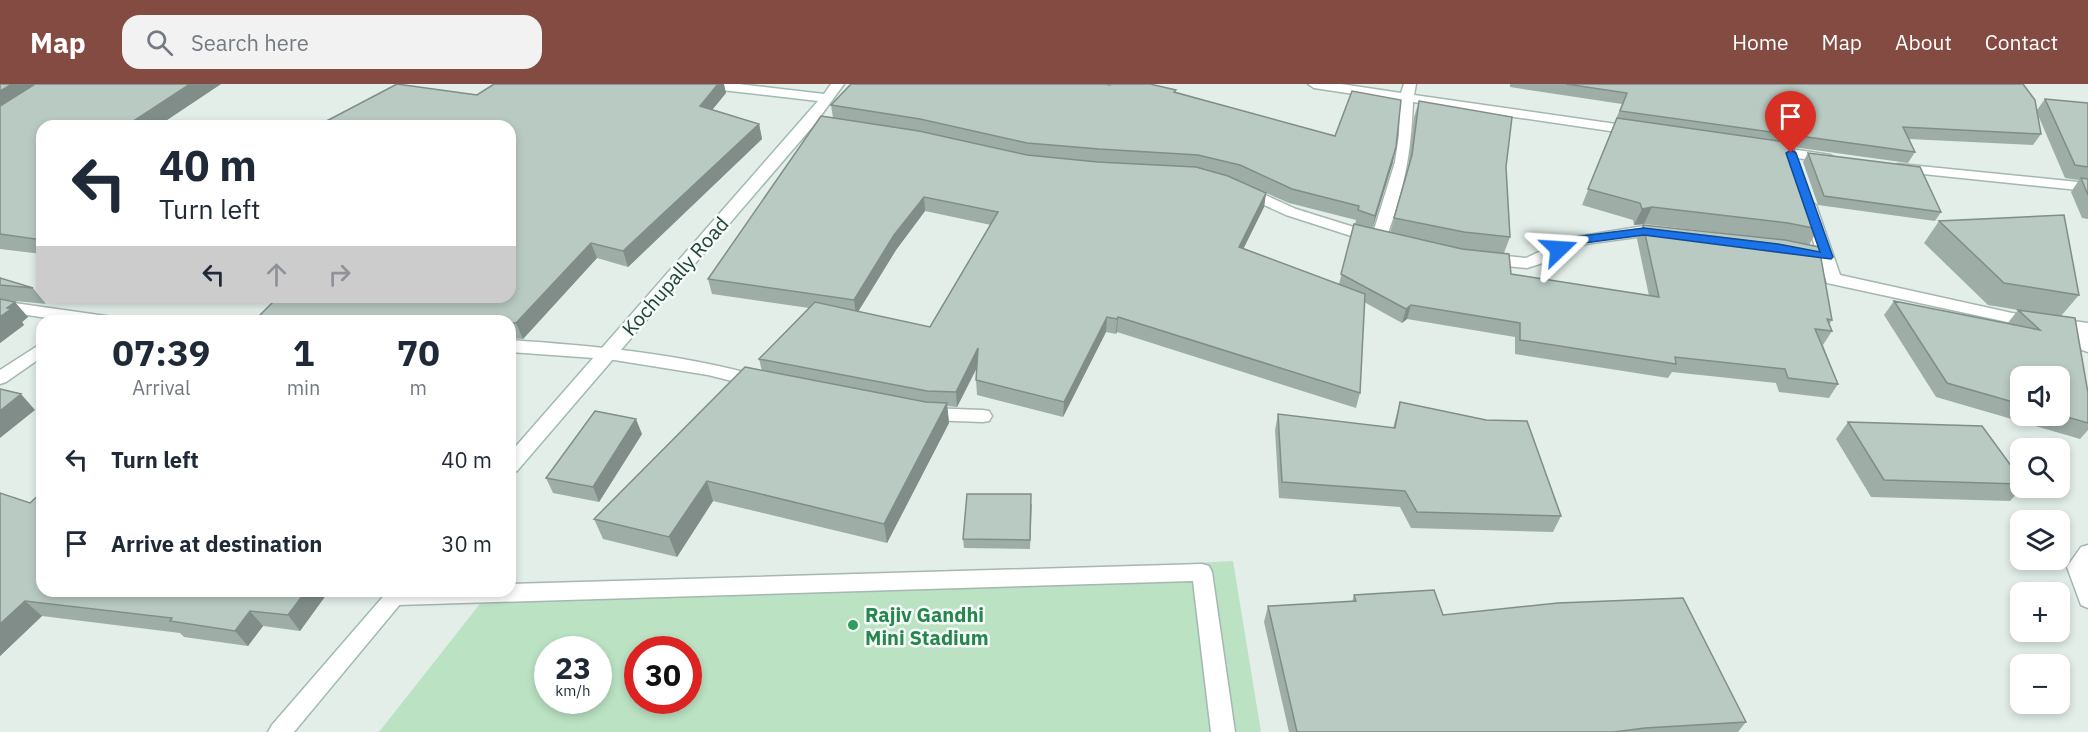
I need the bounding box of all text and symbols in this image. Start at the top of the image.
search box [122,15,542,69]
text: Map [30,24,86,61]
icon: search [143,26,176,59]
text: Search here [191,28,309,57]
text: Home [1732,28,1789,56]
text: Map [1822,28,1862,56]
text: About [1895,28,1952,56]
text: Contact [1985,28,2058,56]
pin [1765,91,1816,153]
icon: arrive [1774,100,1807,133]
text: 40 m [159,138,257,193]
icon: left [60,144,138,222]
text: Turn left [159,191,260,226]
street label: Kochupally Road [616,211,734,341]
position arrow [1527,217,1591,281]
icon: left [197,258,230,291]
icon: ahead [260,258,293,291]
icon: right [323,258,356,291]
text: 07:39 [112,329,210,376]
text: 1 [293,329,314,376]
text: 70 [397,329,440,376]
map controls [2010,366,2070,714]
button: sound [2010,366,2070,426]
text: Arrival [132,374,190,401]
text: min [287,374,320,401]
text: m [409,374,427,401]
button: search [2010,438,2070,498]
icon: left [60,443,93,476]
text: Turn left [111,445,199,474]
text: 40 m [441,445,492,474]
button: layers [2010,510,2070,570]
icon: arrive [60,527,93,560]
text: Arrive at destination [111,529,322,558]
text: 30 m [441,529,492,558]
button: + [2010,582,2070,642]
place label: Rajiv Gandhi Mini Stadium [865,601,989,651]
marker: Rajiv Gandhi Mini Stadium [846,618,860,632]
speed limit sign: 30 [624,636,702,714]
text: 23 [555,648,591,687]
button: − [2010,654,2070,714]
text: km/h [555,681,591,700]

